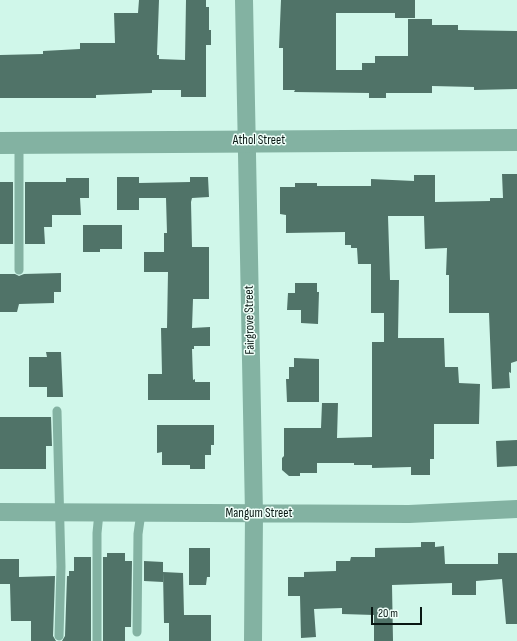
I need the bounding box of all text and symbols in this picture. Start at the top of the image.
street label: Athol Street [233,133,285,149]
street label: Fairgrove Street [242,285,258,355]
street label: Mangum Street [226,506,292,522]
scale bar [373,599,424,625]
text: 20 m [378,606,398,621]

